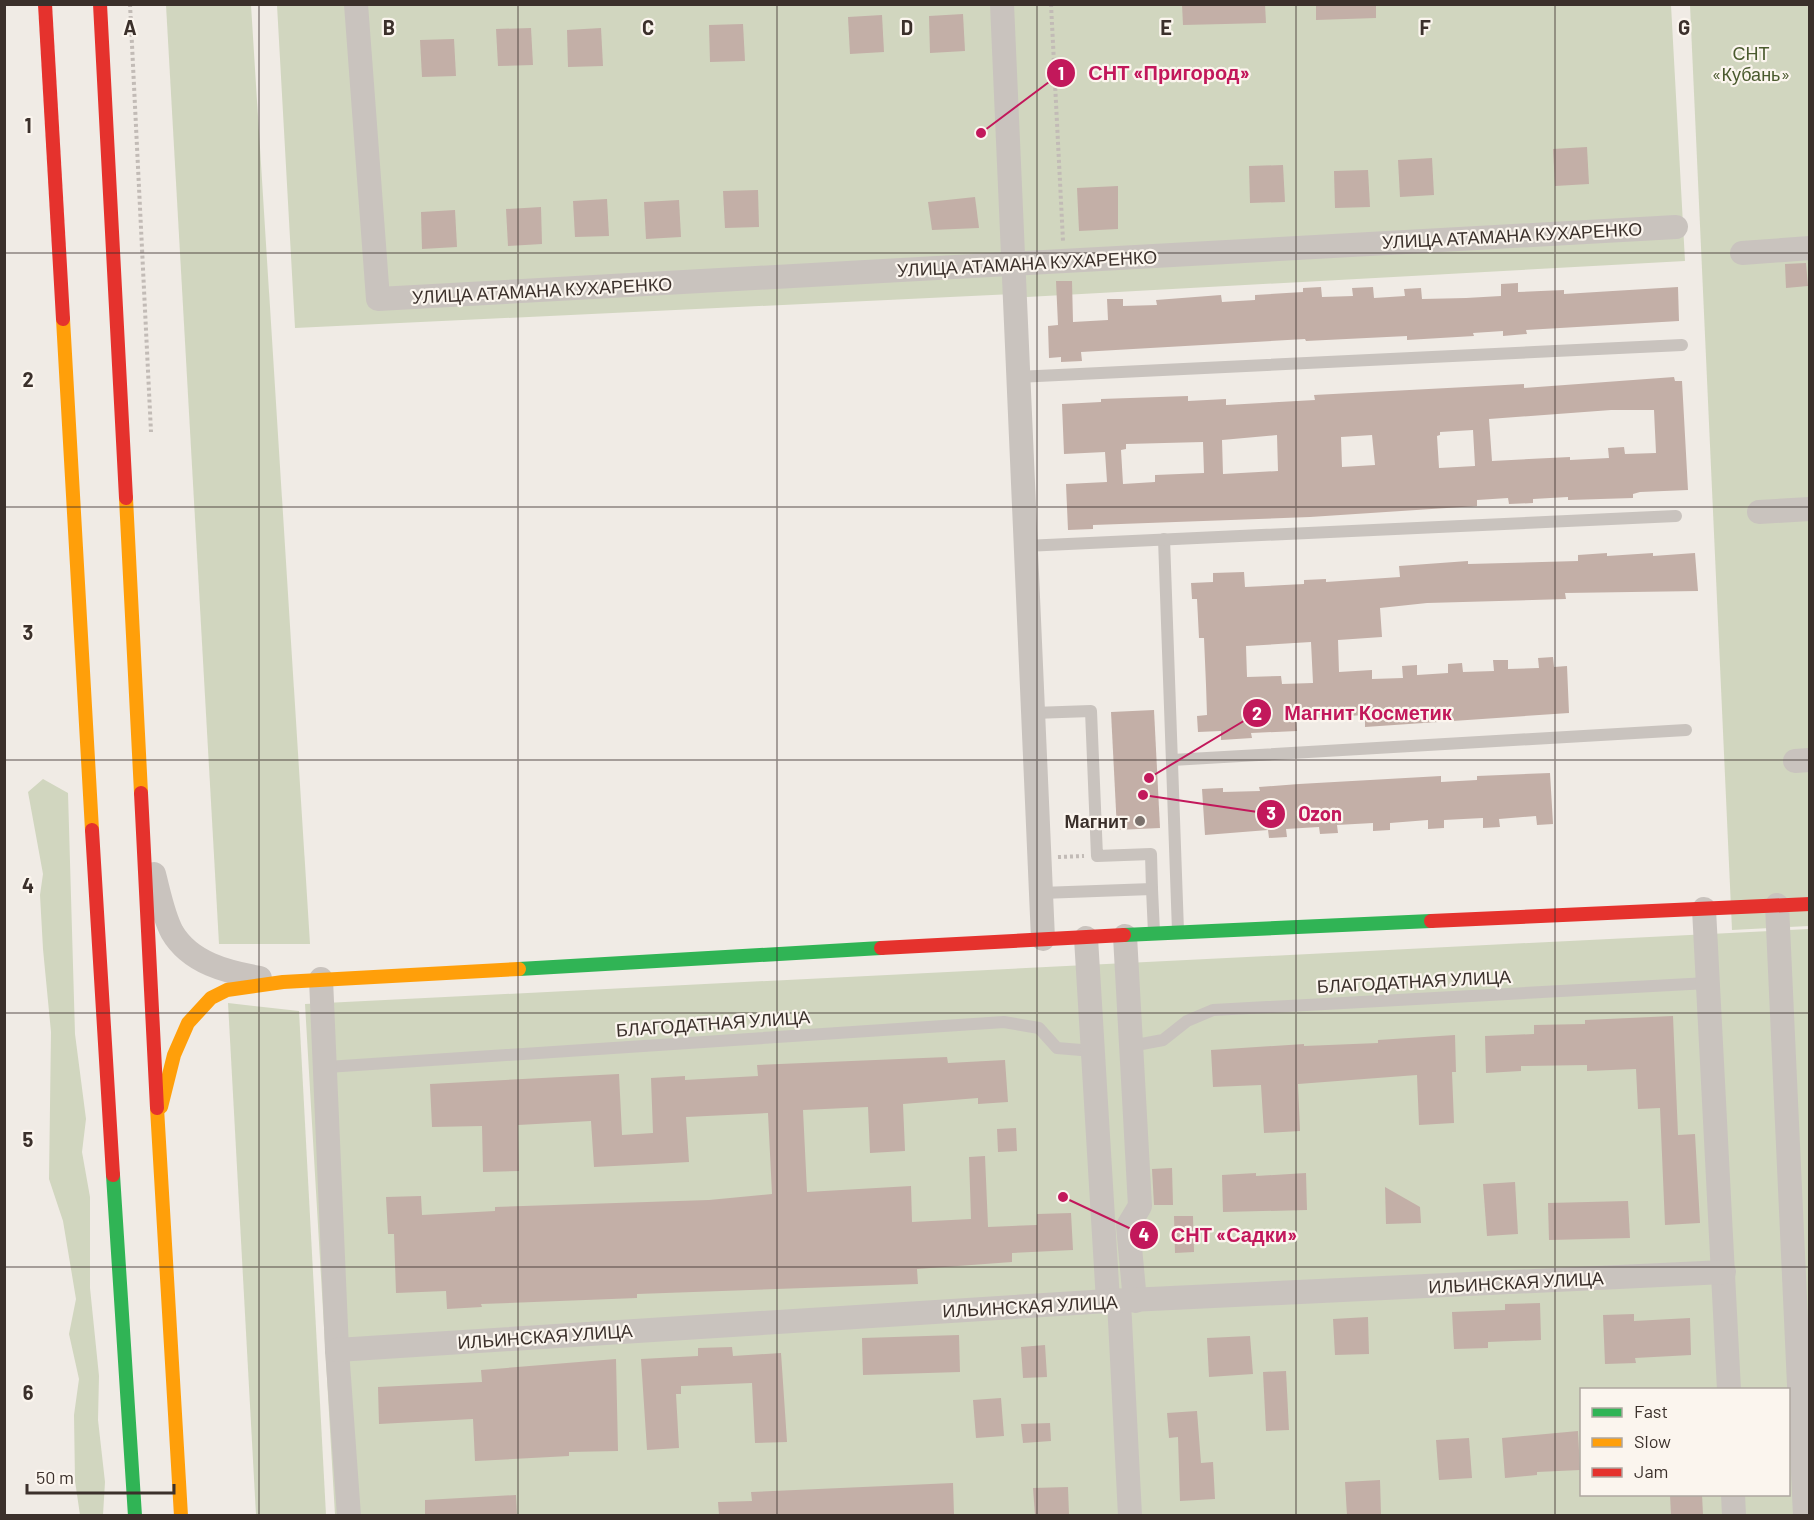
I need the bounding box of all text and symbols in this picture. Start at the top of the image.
text: A [123,15,137,39]
text: B [383,15,395,39]
text: C [642,15,654,39]
text: D [901,15,913,39]
text: E [1160,15,1172,39]
text: F [1419,15,1431,39]
text: G [1678,15,1690,39]
park label: СНТ «Кубань» [1712,42,1790,85]
callout: СНТ «Пригород» [1046,54,1262,92]
text: СНТ «Пригород» [1088,60,1250,84]
text: 1 [1058,62,1064,84]
text: 1 [24,113,32,137]
street label: УЛИЦА АТАМАНА КУХАРЕНКО [1381,217,1643,253]
street label: УЛИЦА АТАМАНА КУХАРЕНКО [896,245,1158,281]
street label: УЛИЦА АТАМАНА КУХАРЕНКО [411,272,673,308]
text: 2 [22,367,34,391]
text: 3 [23,620,33,644]
callout: Магнит Косметик [1242,694,1464,732]
text: Магнит Косметик [1284,700,1453,724]
text: 2 [1252,702,1262,724]
callout: Ozon [1256,795,1354,833]
text: Ozon [1298,801,1342,825]
text: 3 [1266,802,1276,824]
place label: Магнит [1065,810,1128,832]
marker: Магнит [1133,814,1147,828]
text: 4 [22,873,34,897]
street label: БЛАГОДАТНАЯ УЛИЦА [1316,965,1512,997]
street label: БЛАГОДАТНАЯ УЛИЦА [615,1005,811,1041]
text: 5 [23,1127,34,1151]
callout: СНТ «Садки» [1129,1216,1310,1254]
text: СНТ «Садки» [1171,1222,1297,1246]
text: 4 [1139,1223,1150,1245]
street label: ИЛЬИНСКАЯ УЛИЦА [1428,1266,1604,1298]
street label: ИЛЬИНСКАЯ УЛИЦА [942,1290,1118,1322]
street label: ИЛЬИНСКАЯ УЛИЦА [457,1319,633,1353]
text: 6 [23,1380,34,1404]
legend [1580,1388,1790,1496]
text: Fast [1634,1400,1668,1422]
text: Slow [1634,1430,1671,1452]
scale bar [27,1457,174,1495]
text: Jam [1634,1460,1668,1482]
text: 50 m [36,1466,74,1488]

